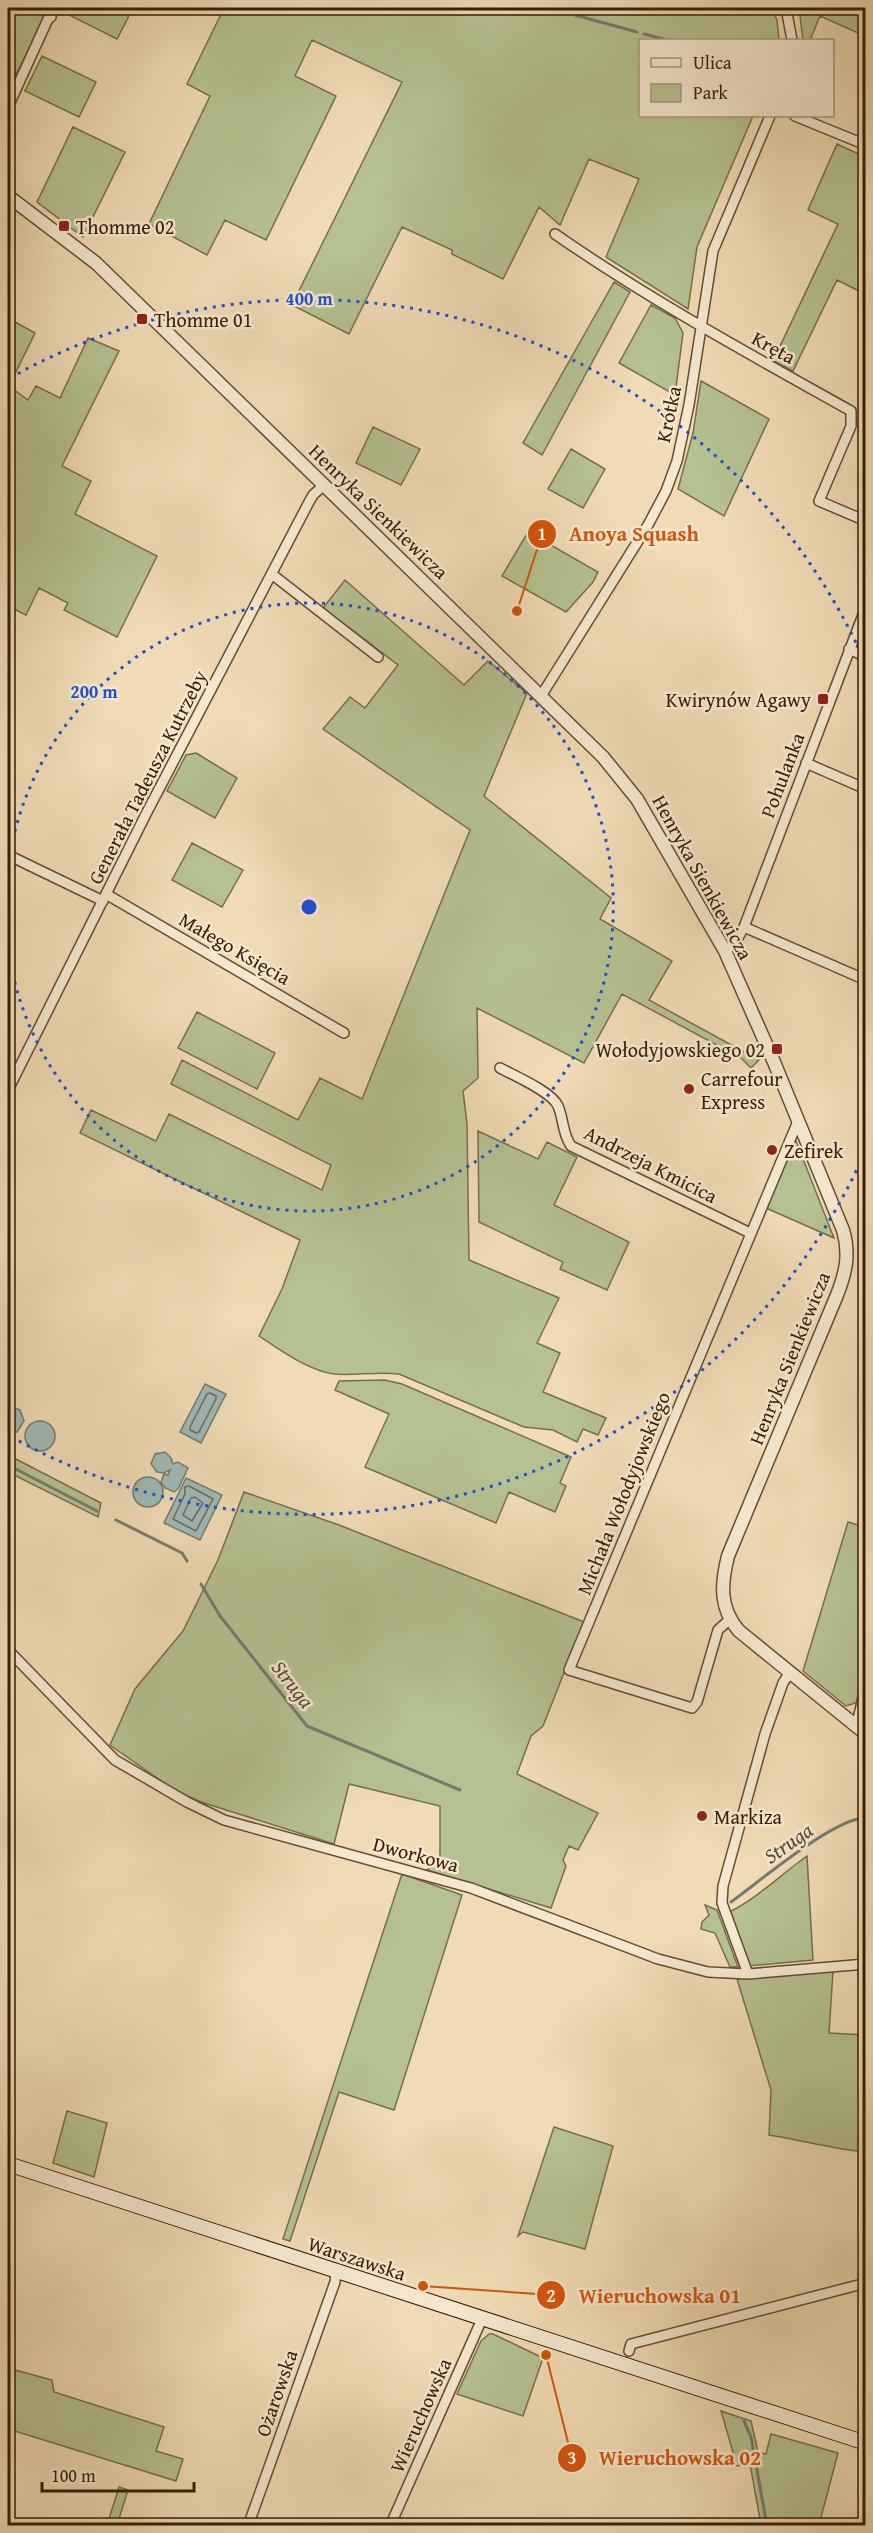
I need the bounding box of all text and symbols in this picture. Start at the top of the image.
legend [639,39,834,117]
text: Ulica [693,49,732,76]
text: Park [693,79,729,106]
place label: Thomme 02 [76,212,174,241]
marker: Thomme 02 [57,219,71,233]
text: 400 m [285,285,333,312]
place label: Thomme 01 [154,305,252,334]
marker: Thomme 01 [135,312,149,326]
street label: Kręta [747,323,802,371]
street label: Krótka [648,383,688,445]
street label: Henryka Sienkiewicza [303,437,456,586]
callout: Anoya Squash [527,514,710,553]
text: Anoya Squash [569,518,700,549]
text: 1 [537,520,547,547]
street label: Generała Tadeusza Kutrzeby [80,665,214,889]
text: 200 m [70,678,118,705]
place label: Kwirynów Agawy [666,685,811,714]
marker: Kwirynów Agawy [816,692,830,706]
street label: Pohulanka [753,728,812,822]
street label: Henryka Sienkiewicza [646,789,761,965]
centre of rings [299,897,319,917]
street label: Małego Księcia [174,904,297,992]
place label: Wołodyjowskiego 02 [595,1035,765,1064]
marker: Wołodyjowskiego 02 [770,1042,784,1056]
place label: Carrefour Express [701,1064,783,1116]
marker: Carrefour Express [682,1082,696,1096]
street label: Andrzeja Kmicica [579,1118,723,1210]
place label: Zefirek [784,1136,844,1165]
marker: Zefirek [765,1143,779,1157]
street label: Henryka Sienkiewicza [741,1267,837,1449]
street label: Michała Wołodyjowskiego [569,1387,677,1599]
water label: Struga [264,1653,322,1715]
place label: Markiza [714,1802,783,1831]
marker: Markiza [695,1809,709,1823]
water label: Struga [757,1815,819,1871]
street label: Dworkowa [370,1829,463,1879]
street label: Warszawska [304,2229,410,2288]
callout: Wieruchowska 01 [536,2276,753,2315]
text: Wieruchowska 01 [579,2280,741,2311]
text: 2 [546,2282,556,2309]
street label: Ożarowska [248,2345,305,2440]
street label: Wieruchowska [382,2353,458,2477]
callout: Wieruchowska 02 [557,2438,773,2477]
text: Wieruchowska 02 [599,2442,761,2473]
text: 3 [567,2444,577,2471]
scale bar [42,2455,194,2493]
text: 100 m [51,2462,96,2489]

